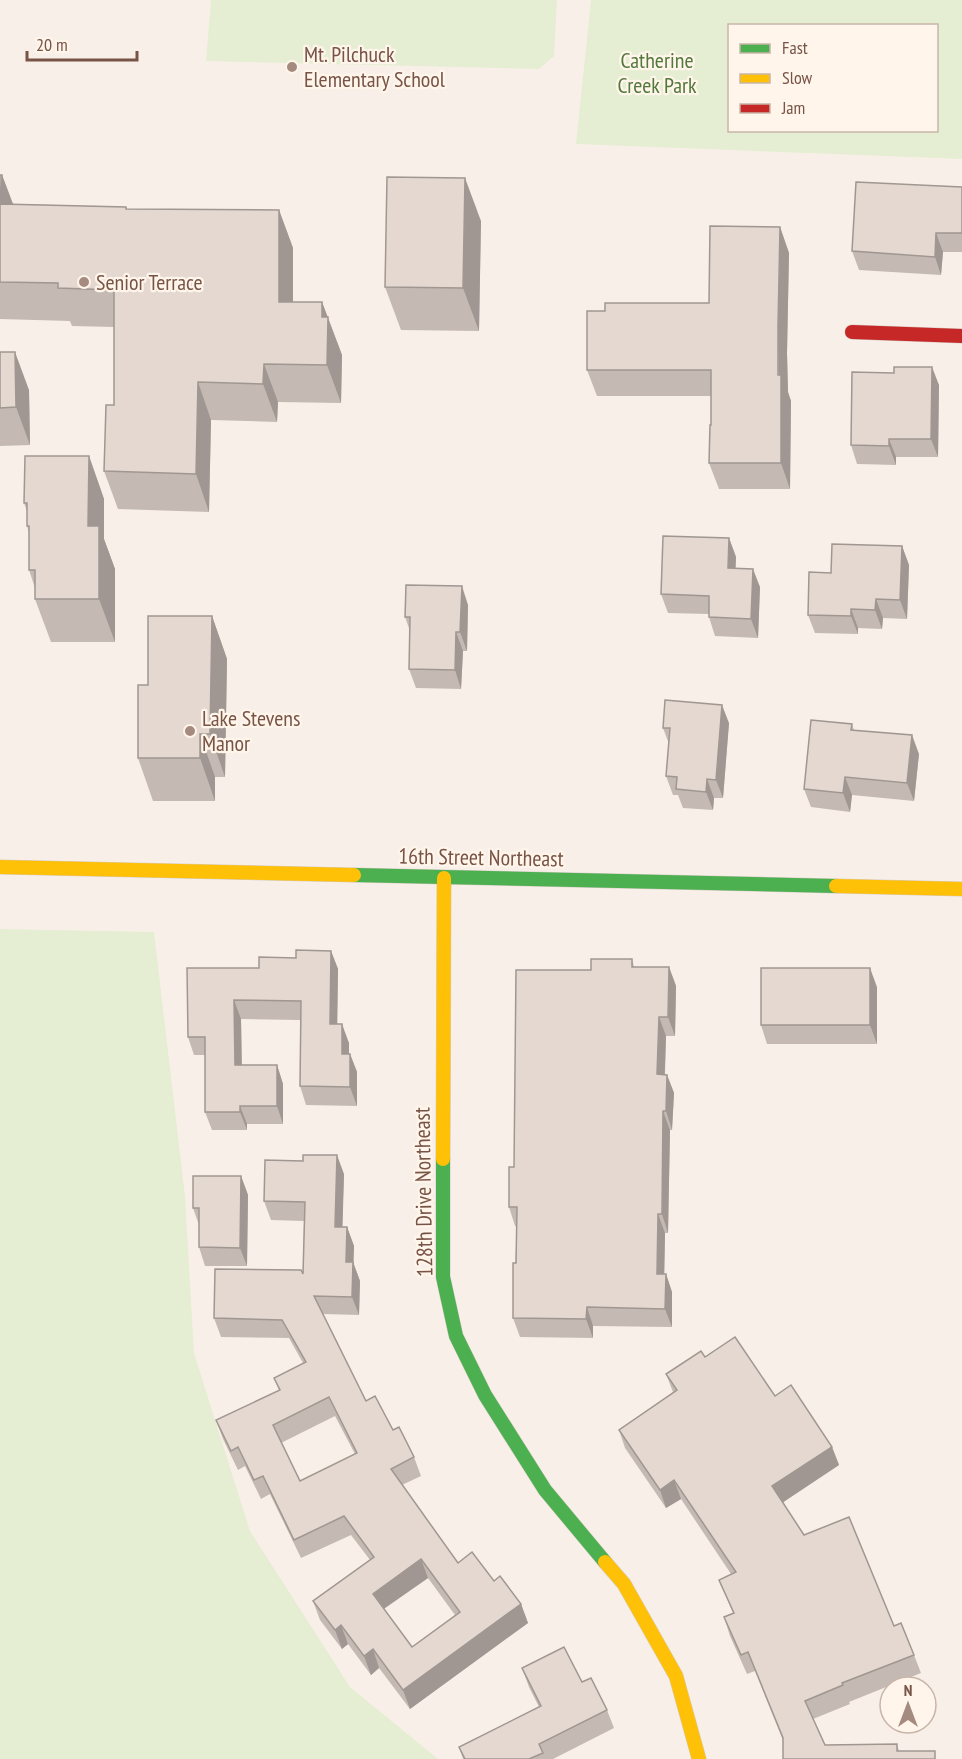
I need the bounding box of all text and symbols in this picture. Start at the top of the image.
scale bar [27,24,136,62]
legend [728,24,938,132]
text: 20 m [36,33,68,56]
text: Fast [782,36,808,59]
place label: Mt. Pilchuck Elementary School [304,40,446,93]
park label: Catherine Creek Park [617,46,697,99]
marker: Mt. Pilchuck Elementary School [285,60,299,74]
text: Slow [782,66,813,89]
text: Jam [781,96,805,119]
place label: Senior Terrace [96,268,203,296]
marker: Senior Terrace [77,275,91,289]
place label: Lake Stevens Manor [202,704,300,757]
marker: Lake Stevens Manor [183,724,197,738]
street label: 16th Street Northeast [398,842,564,872]
street label: 128th Drive Northeast [408,1107,438,1277]
north arrow [878,1675,938,1735]
text: N [904,1680,912,1700]

